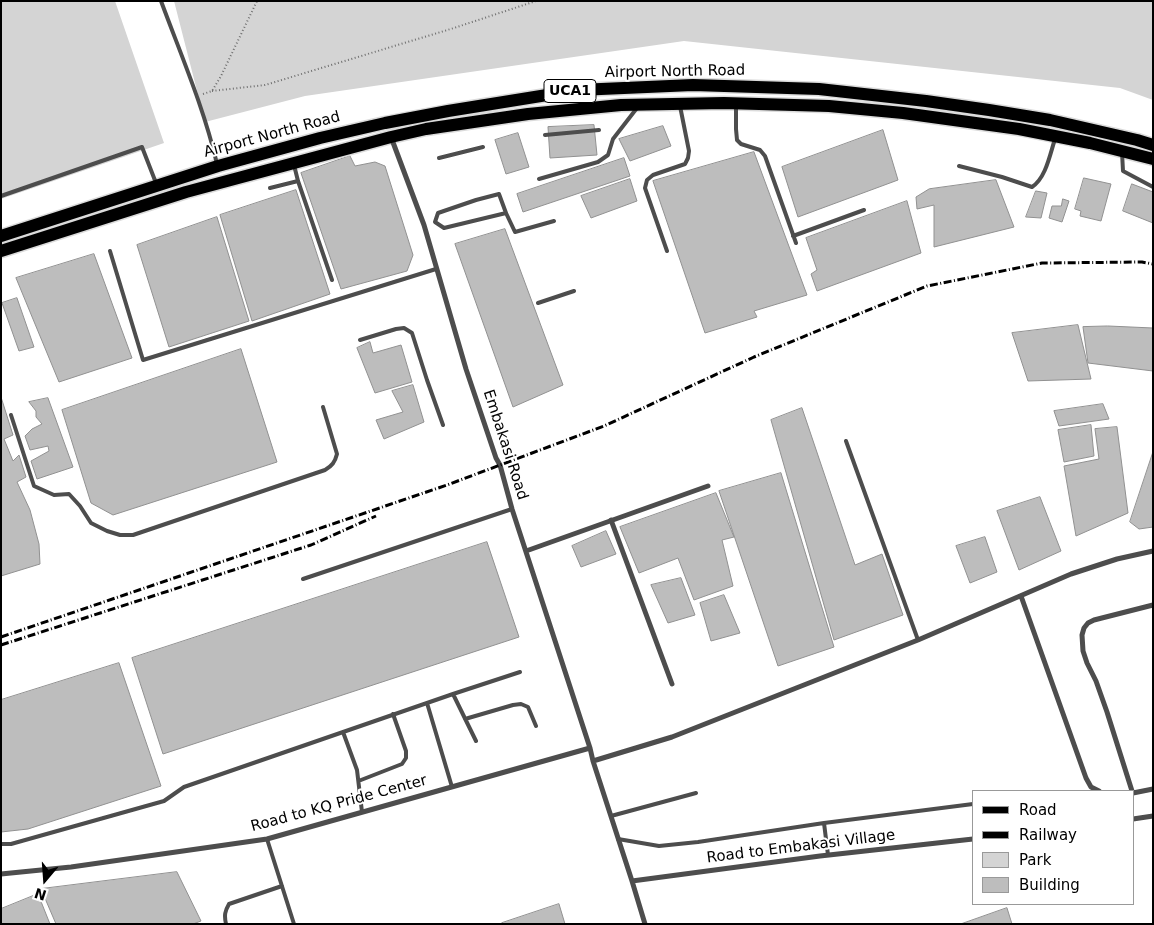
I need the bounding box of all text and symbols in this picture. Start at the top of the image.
street label: Airport North Road [605,62,745,82]
road number: UCA1 [544,80,596,102]
street label: Airport North Road [202,108,342,162]
street label: Embakasi Road [479,388,531,502]
street label: Road to KQ Pride Center [249,772,429,836]
legend [972,790,1134,905]
text: Road [1019,801,1057,819]
text: Railway [1019,826,1077,844]
street label: Road to Embakasi Village [706,827,896,867]
text: Park [1019,851,1051,869]
north arrow [20,855,70,905]
text: Building [1019,876,1080,894]
text: N [32,885,48,904]

